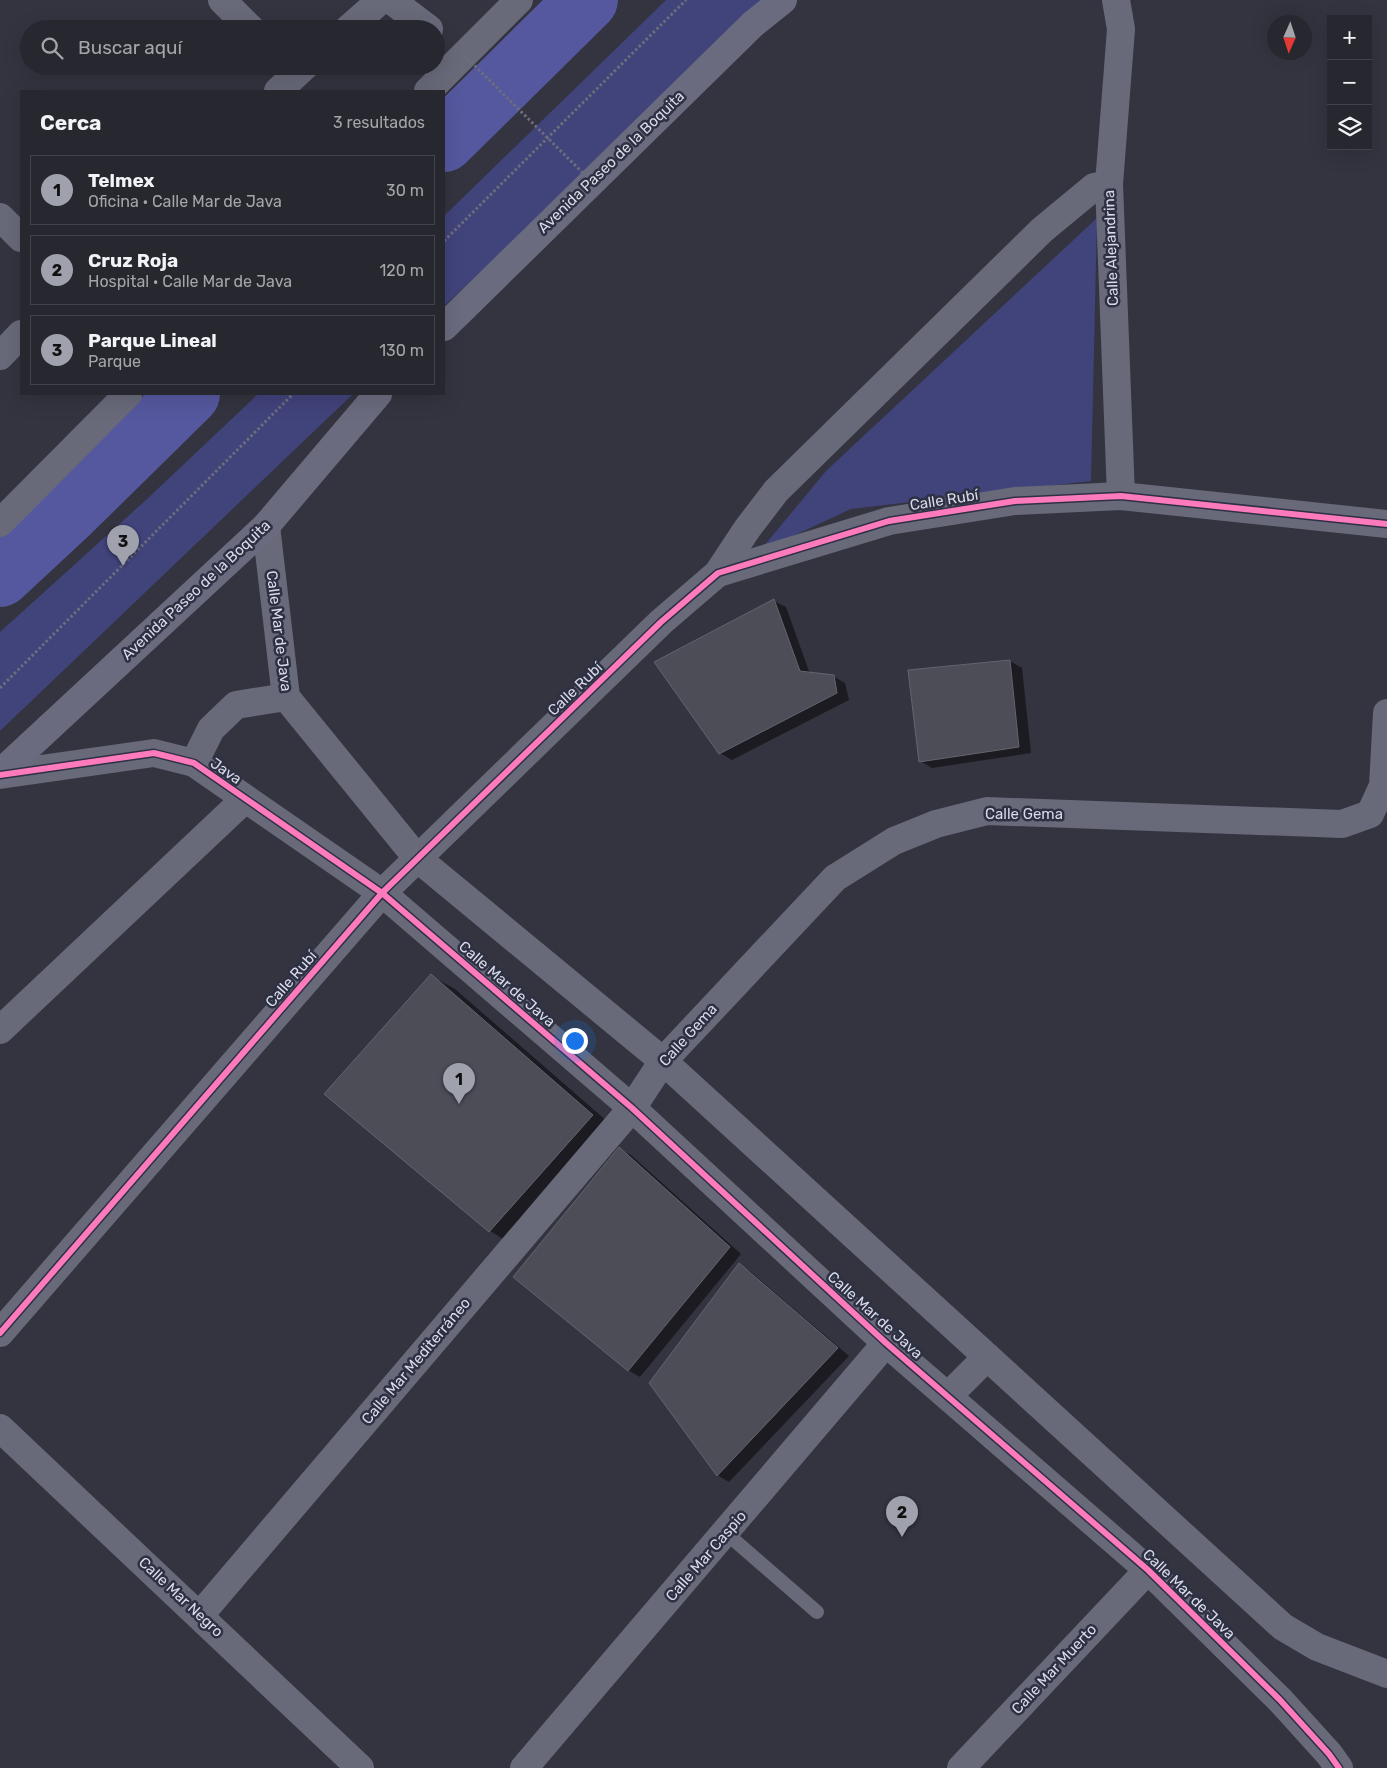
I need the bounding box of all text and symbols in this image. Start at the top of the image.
north arrow [1267,15,1312,60]
map controls [1327,15,1372,150]
button: + [1327,15,1372,60]
search box [20,20,445,75]
icon: search [38,34,66,62]
text: Buscar aquí [78,36,182,59]
button: − [1327,60,1372,105]
street label: Avenida Paseo de la Boquita [534,87,688,237]
button: layers [1327,105,1372,150]
text: Cerca [40,110,101,135]
text: 3 resultados [333,113,425,132]
text: Telmex [88,169,155,192]
text: 1 [53,181,61,200]
text: 30 m [386,181,424,200]
street label: Calle Alejandrina [1100,190,1122,306]
text: Oficina · Calle Mar de Java [88,192,282,211]
text: Cruz Roja [88,249,178,272]
text: 2 [52,261,62,280]
text: 120 m [379,261,424,280]
text: Hospital · Calle Mar de Java [88,272,292,291]
text: Parque Lineal [88,329,217,352]
text: 3 [52,341,62,360]
text: 130 m [379,341,424,360]
text: Parque [88,352,141,371]
street label: Calle Rubí [908,485,981,514]
street label: Avenida Paseo de la Boquita [118,516,274,664]
pin: 3 [107,525,139,566]
street label: Calle Mar de Java [263,569,295,693]
street label: Calle Rubí [544,658,607,719]
street label: Java [207,754,245,788]
street label: Calle Gema [985,805,1063,823]
street label: Calle Mar de Java [455,937,559,1031]
street label: Calle Rubí [262,946,321,1011]
street label: Calle Gema [655,1000,721,1070]
your location [562,1028,588,1054]
pin: 1 [443,1063,475,1104]
street label: Calle Mar de Java [824,1268,926,1362]
street label: Calle Mar Mediterráneo [358,1294,474,1428]
pin: 2 [886,1496,918,1537]
street label: Calle Mar Caspio [662,1507,750,1605]
street label: Calle Mar de Java [1139,1545,1239,1643]
street label: Calle Mar Negro [135,1553,227,1641]
street label: Calle Mar Muerto [1008,1620,1100,1718]

